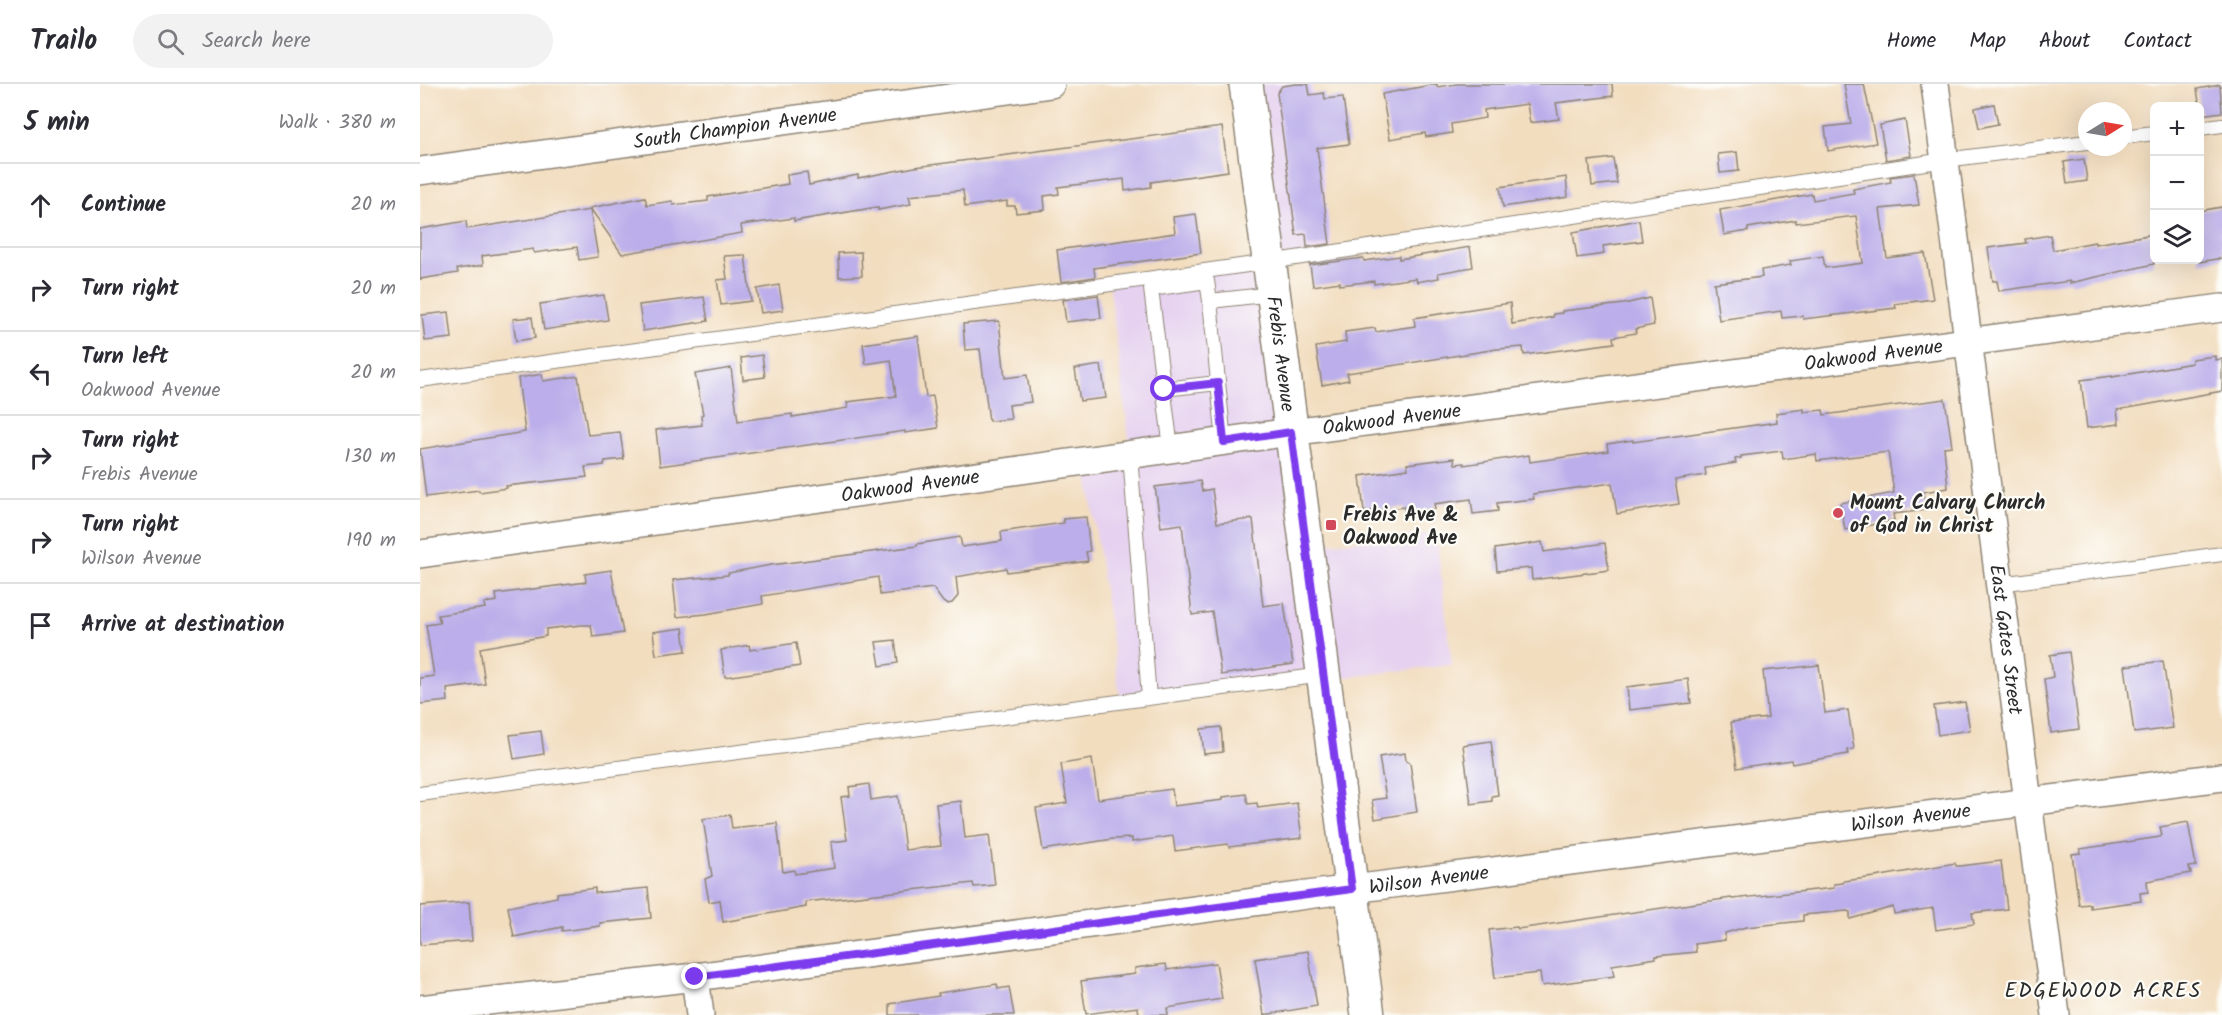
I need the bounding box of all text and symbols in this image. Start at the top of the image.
search box [133,14,553,68]
text: Trailo [30,19,97,64]
text: Search here [202,24,311,59]
icon: search [154,25,187,58]
text: Home [1887,25,1936,58]
text: Map [1969,25,2006,58]
text: About [2039,25,2090,58]
text: Contact [2123,25,2192,58]
street label: South Champion Avenue [632,100,839,159]
text: 5 min [24,102,90,144]
north arrow [2078,102,2132,156]
map controls [2150,102,2204,264]
button: + [2150,102,2204,156]
text: Walk · 380 m [279,107,396,139]
button: − [2150,156,2204,210]
text: Continue [81,188,166,223]
icon: ahead [24,189,57,222]
text: 20 m [350,189,396,221]
button: layers [2150,210,2204,264]
text: Turn right [81,272,179,307]
icon: right [24,273,57,306]
text: 20 m [350,273,396,305]
street label: Frebis Avenue [1256,294,1303,414]
street label: Oakwood Avenue [1802,331,1945,381]
text: Turn left [81,340,168,375]
icon: left [24,357,57,390]
text: 20 m [350,357,396,389]
text: Oakwood Avenue [81,375,220,407]
route start [1150,375,1176,401]
street label: Oakwood Avenue [1321,396,1463,446]
text: Turn right [81,424,179,459]
icon: right [24,441,57,474]
text: 130 m [344,441,396,473]
text: Frebis Avenue [81,459,198,491]
street label: Oakwood Avenue [839,462,982,513]
place label: Mount Calvary Church of God in Christ [1850,488,2045,543]
place label: Frebis Ave & Oakwood Ave [1343,500,1459,555]
marker: Mount Calvary Church of God in Christ [1831,506,1845,520]
text: Turn right [81,508,179,543]
marker: Frebis Ave & Oakwood Ave [1324,518,1338,532]
icon: right [24,525,57,558]
text: 190 m [346,525,396,557]
text: Wilson Avenue [81,543,201,575]
street label: East Gates Street [1979,563,2030,717]
text: Arrive at destination [81,608,284,643]
icon: arrive [24,609,57,642]
street label: Wilson Avenue [1849,796,1973,843]
street label: Wilson Avenue [1367,858,1491,905]
route end [681,963,707,989]
district label: EDGEWOOD ACRES [2004,975,2202,1008]

